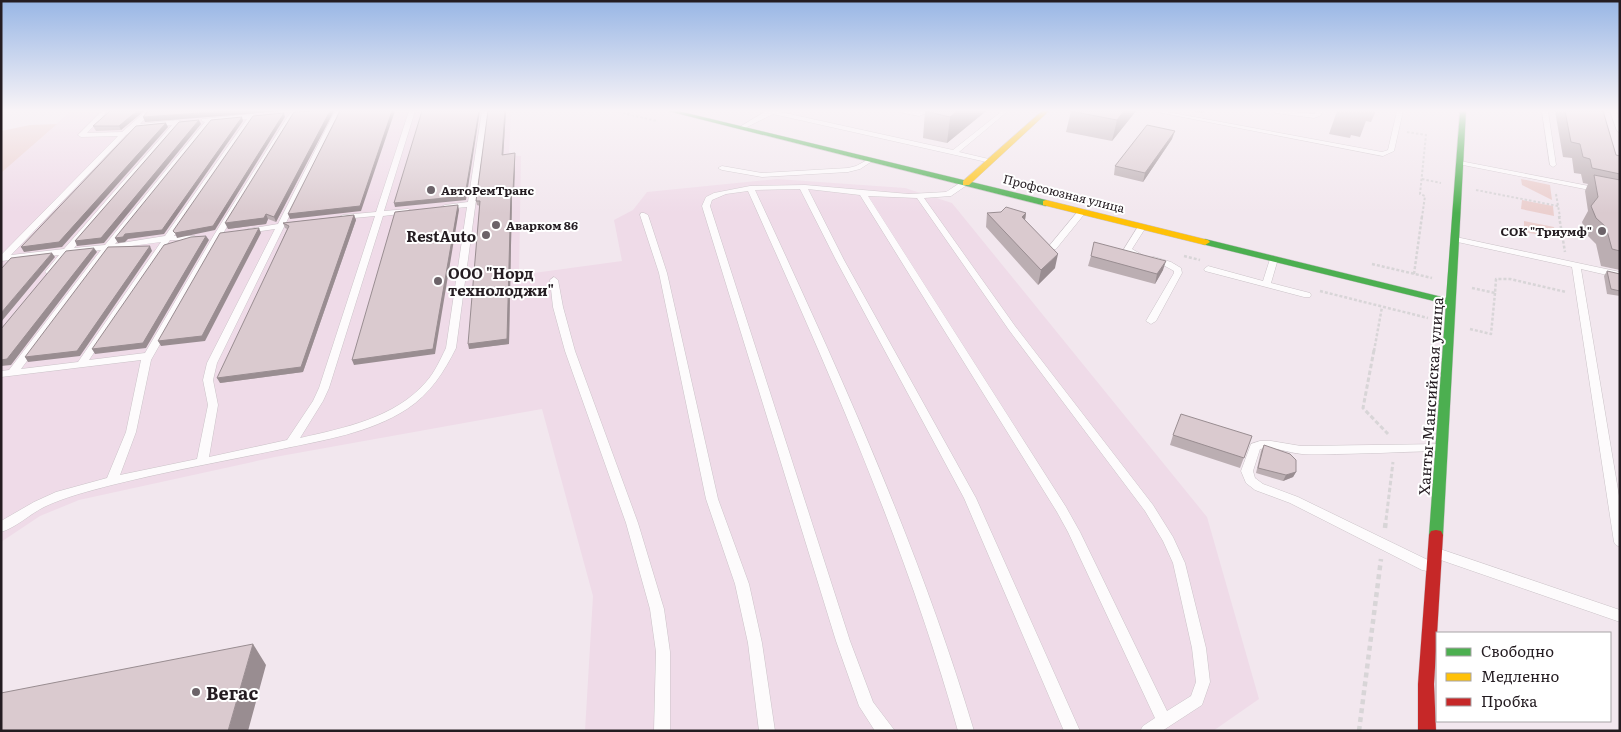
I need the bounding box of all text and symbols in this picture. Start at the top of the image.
street label: Профсоюзная улица [1001,169,1127,217]
place label: АвтоРемТранс [441,181,535,199]
marker: АвтоРемТранс [425,184,437,196]
place label: Аварком 86 [506,216,578,234]
marker: Аварком 86 [490,219,502,231]
place label: СОК "Триумф" [1501,222,1592,240]
place label: RestAuto [406,224,476,247]
marker: СОК "Триумф" [1596,225,1608,237]
marker: RestAuto [480,229,492,241]
place label: ООО "Норд технолоджи" [448,261,554,301]
marker: ООО "Норд технолоджи" [432,275,444,287]
street label: Ханты-Мансийская улица [1412,295,1448,496]
legend [1436,632,1611,722]
text: Свободно [1481,639,1554,662]
text: Медленно [1481,664,1559,687]
place label: Вегас [206,679,258,706]
marker: Вегас [190,686,202,698]
text: Пробка [1481,689,1538,712]

